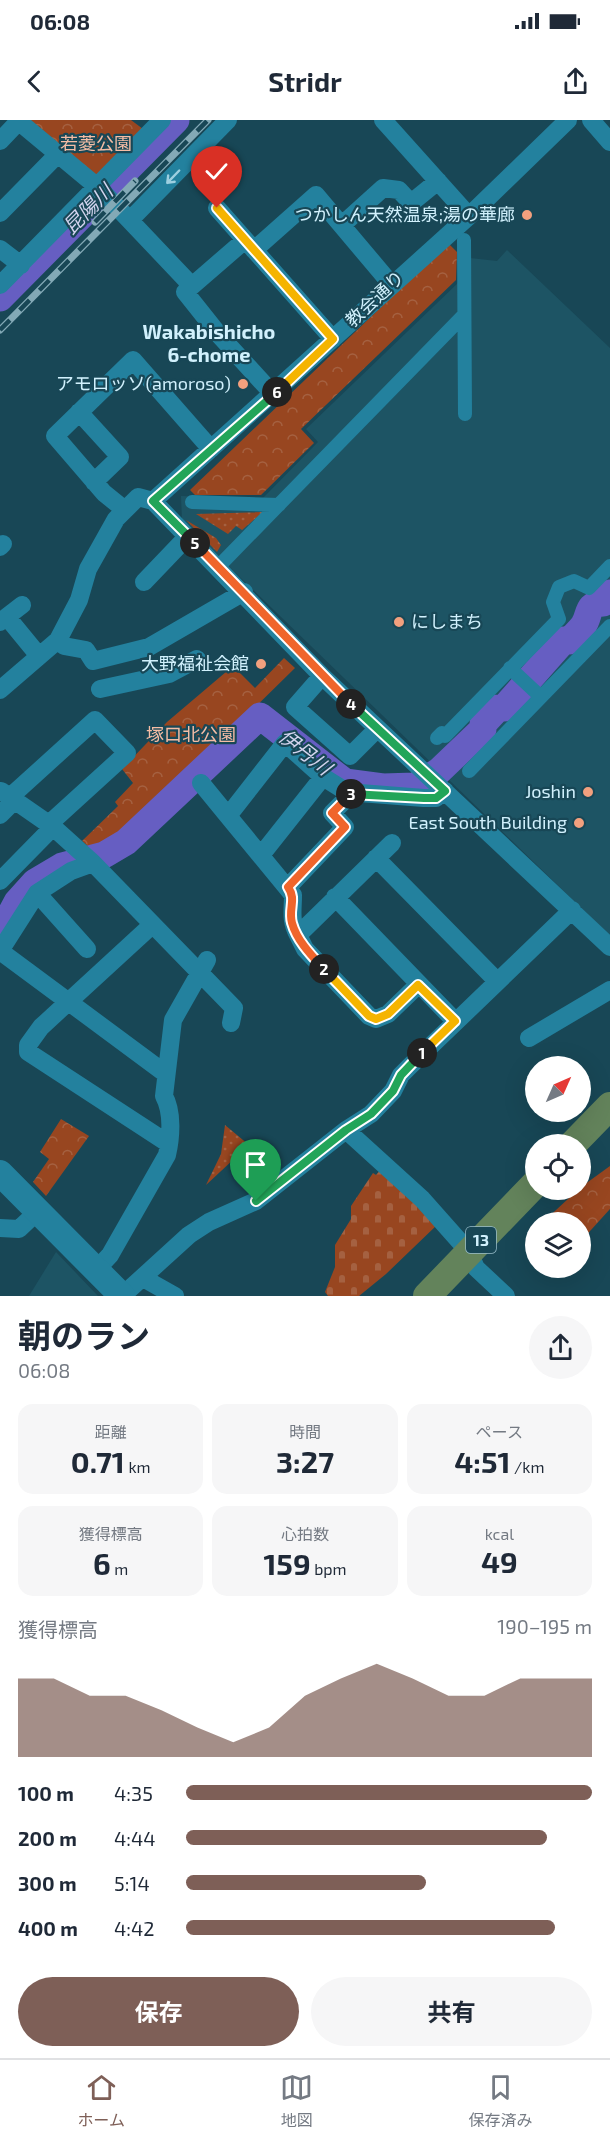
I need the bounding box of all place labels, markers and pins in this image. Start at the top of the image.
pin [191,146,242,208]
place label: つかしん天然温泉;湯の華廊 [295,203,515,225]
marker: つかしん天然温泉;湯の華廊 [520,208,534,222]
place label: アモロッソ(amoroso) [56,372,231,394]
marker: アモロッソ(amoroso) [236,377,250,391]
pin: 6 [262,377,292,407]
pin: 5 [180,528,210,558]
place label: にしまち [411,610,483,632]
marker: にしまち [392,615,406,629]
place label: 大野福祉会館 [141,652,249,674]
marker: 大野福祉会館 [254,657,268,671]
pin: 4 [336,689,366,719]
pin: 3 [336,779,366,809]
place label: Joshin [525,780,576,802]
marker: Joshin [581,785,595,799]
place label: East South Building [409,811,567,833]
marker: East South Building [572,816,586,830]
pin: 2 [309,954,339,984]
pin: 1 [407,1038,437,1068]
pin [230,1139,281,1201]

